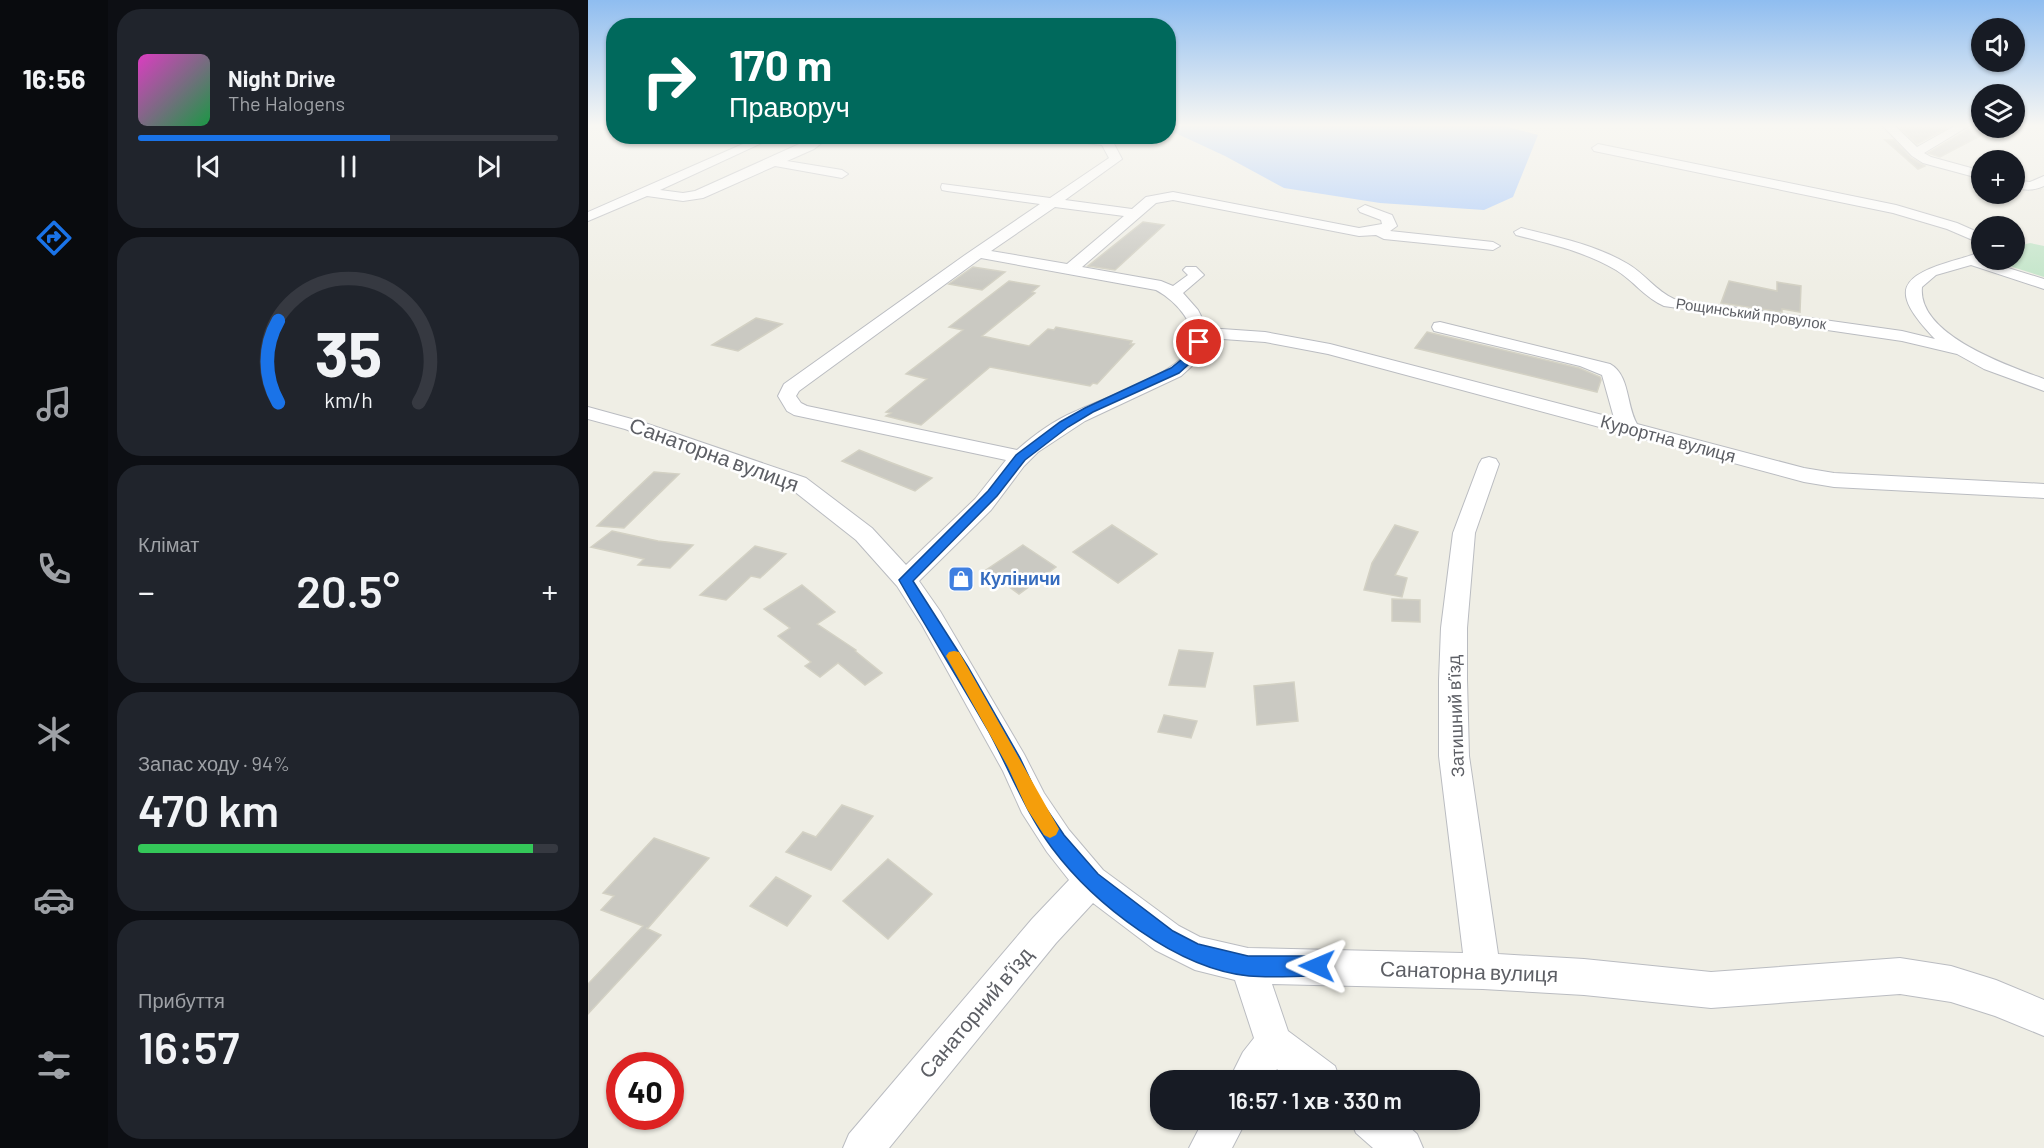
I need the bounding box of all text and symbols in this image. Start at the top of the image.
map controls [1971,18,2025,270]
button: sound [1971,18,2025,72]
text: 170 m [729,39,832,89]
icon: right [630,42,708,120]
text: 16:56 [23,62,85,94]
text: Night Drive [228,65,336,91]
button: layers [1971,84,2025,138]
text: Праворуч [729,90,850,122]
text: The Halogens [228,91,345,115]
icon: previous [192,150,225,183]
icon: pause [332,150,365,183]
icon: next [472,150,505,183]
button: + [1971,150,2025,204]
button: − [1971,216,2025,270]
icon: directions [33,217,75,259]
street label: Рощинський провулок [1675,294,1828,333]
text: 35 [314,315,382,389]
pin [1173,316,1224,367]
icon: arrive [1182,325,1215,358]
icon: music [33,383,75,425]
text: km/h [324,388,372,413]
street label: Курортна вулиця [1598,409,1738,467]
street label: Санаторна вулиця [626,411,803,496]
text: Клімат [138,532,199,556]
icon: phone [33,548,75,590]
text: 20.5° [296,563,400,617]
shop icon: Куліничи [946,564,976,594]
place label: Куліничи [980,567,1061,589]
text: − [138,571,155,611]
text: + [541,571,558,611]
street label: Затишний в’їзд [1442,654,1468,778]
icon: climate [33,713,75,755]
text: Запас ходу · 94% [138,751,290,775]
text: 470 km [138,782,279,836]
icon: car [33,879,75,921]
position arrow [1285,934,1349,998]
street label: Санаторний в’їзд [913,941,1037,1083]
street label: Санаторна вулиця [1380,955,1559,986]
text: Прибуття [138,988,225,1012]
text: 16:57 [138,1019,239,1073]
icon: filters [33,1044,75,1086]
speed limit sign: 40 [606,1052,684,1130]
text: 16:57 · 1 хв · 330 m [1228,1087,1402,1113]

